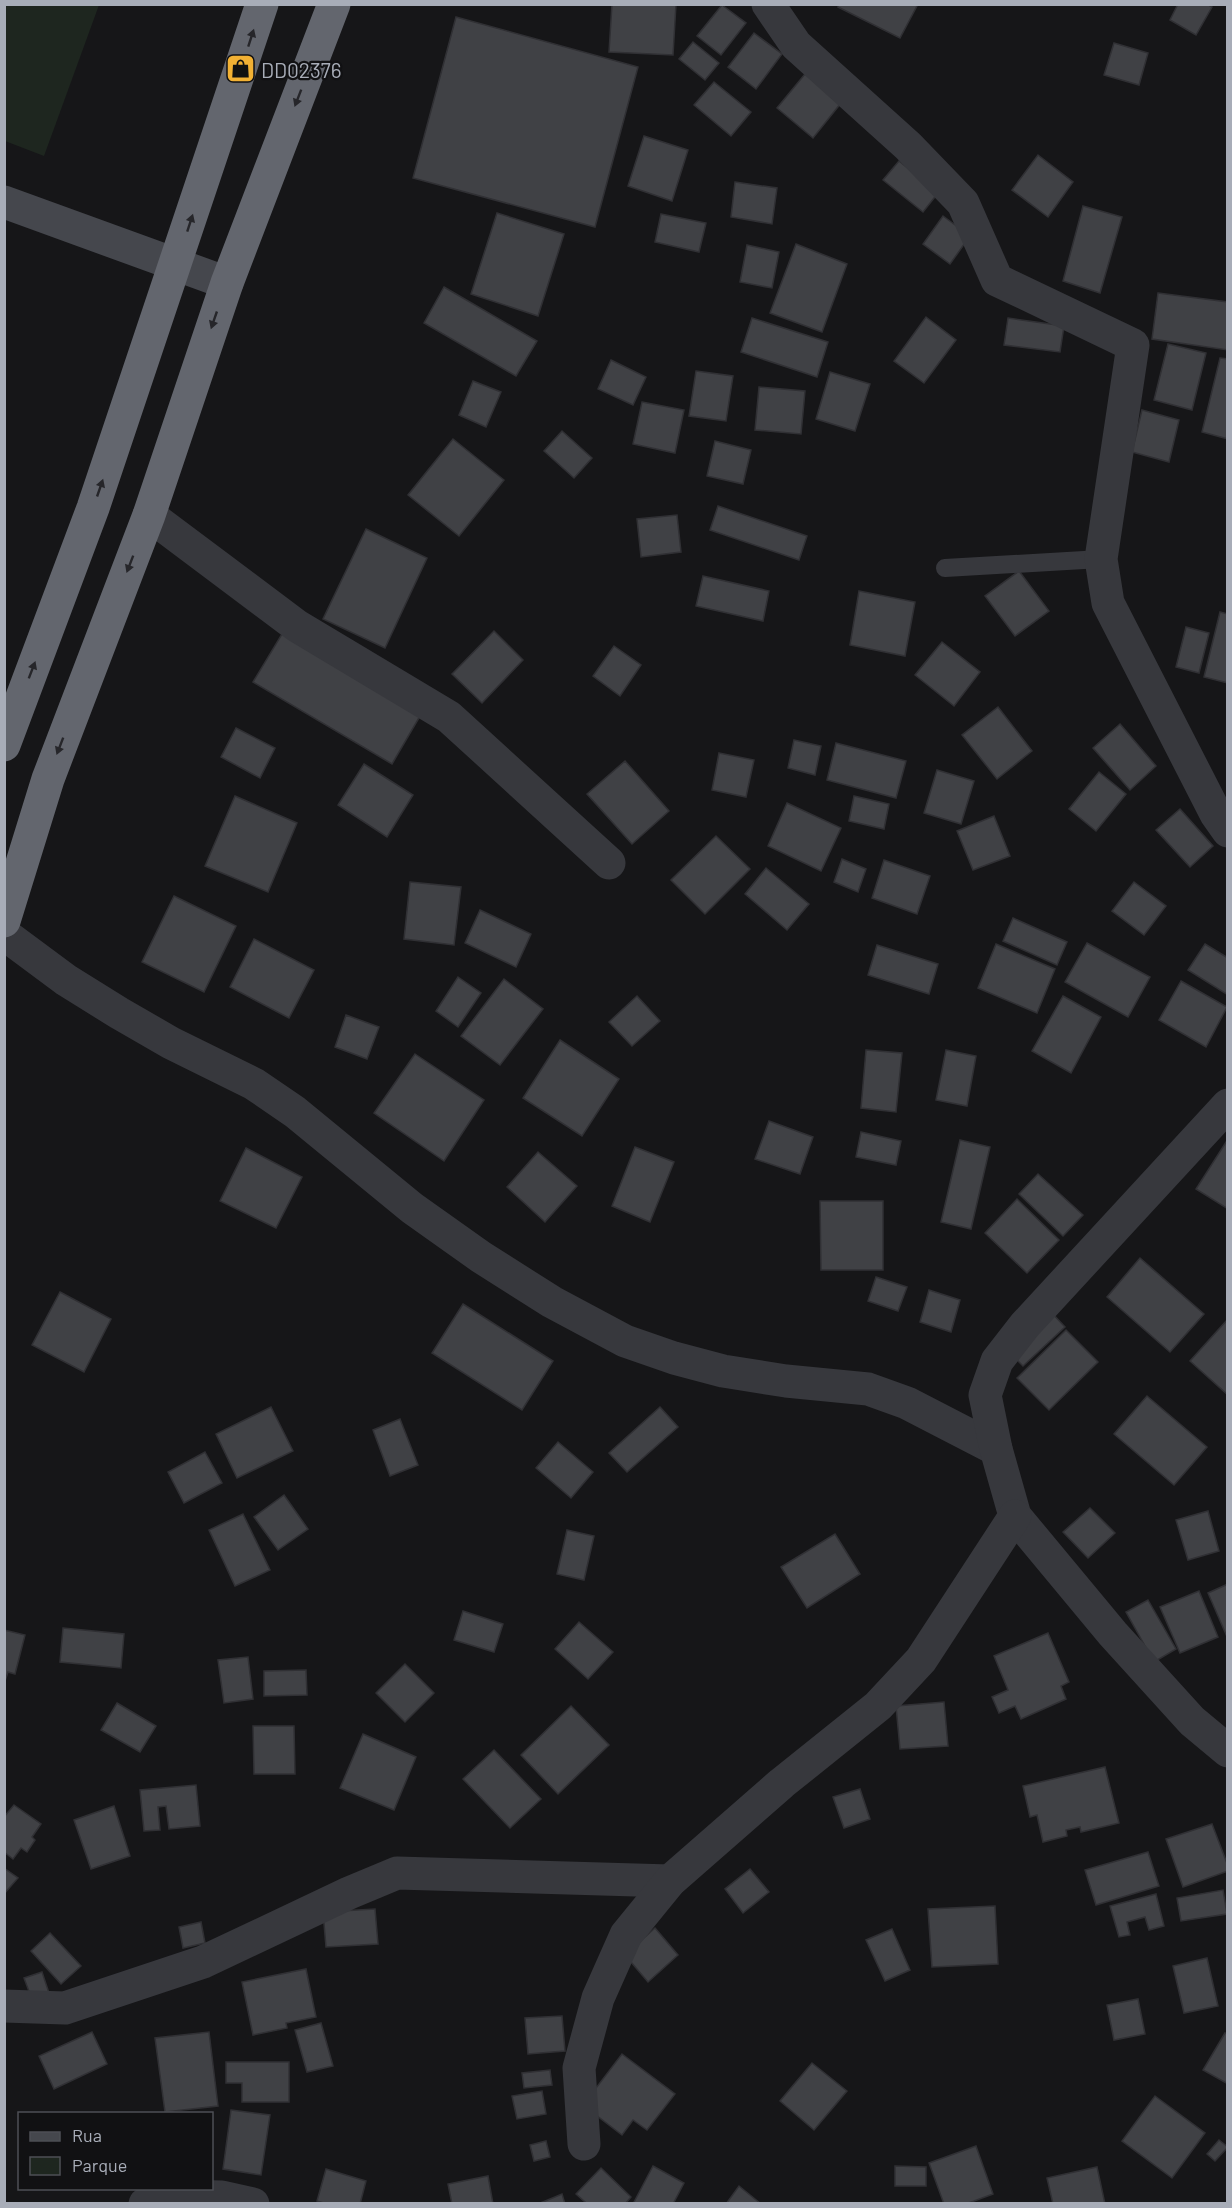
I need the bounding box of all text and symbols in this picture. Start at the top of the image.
one-way arrow [246,29,256,47]
shop icon: DD02376 [224,53,256,85]
place label: DD02376 [261,57,342,82]
one-way arrow [292,90,302,108]
one-way arrow [185,214,195,232]
one-way arrow [209,311,219,329]
one-way arrow [96,479,106,497]
one-way arrow [125,555,134,573]
one-way arrow [28,661,38,679]
one-way arrow [55,737,65,755]
legend [18,2112,213,2190]
text: Rua [72,2124,102,2146]
text: Parque [72,2154,127,2176]

